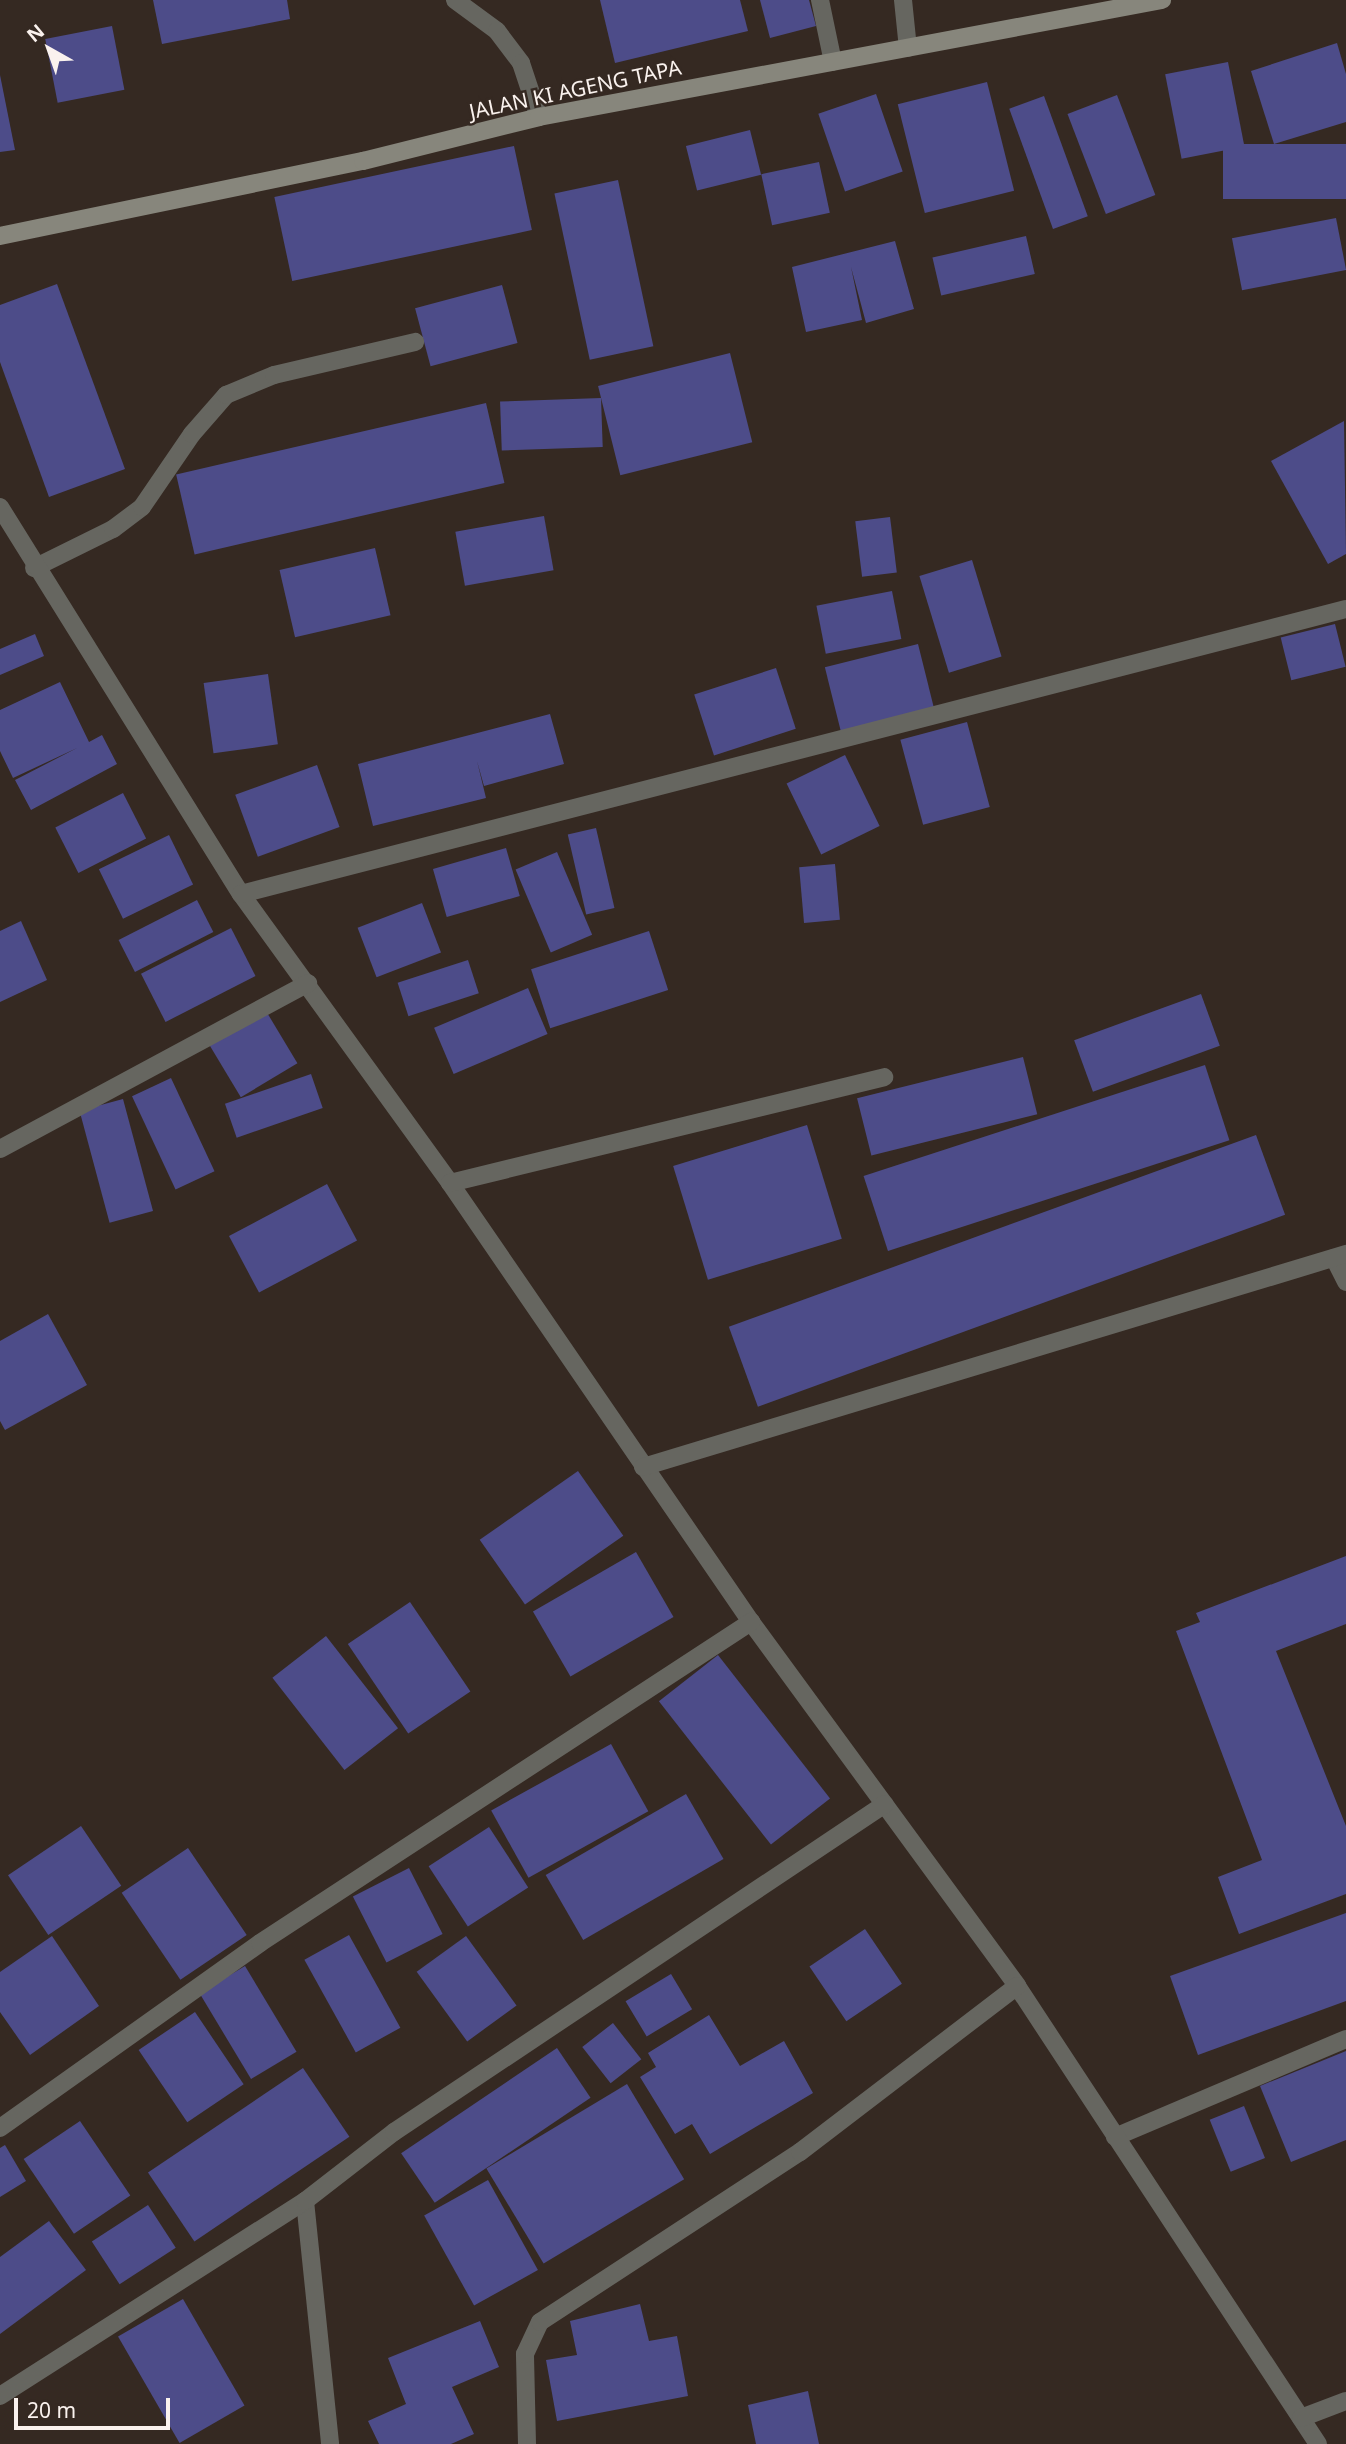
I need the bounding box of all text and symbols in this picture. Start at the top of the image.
north arrow [14,14,84,84]
text: N [21,18,50,48]
street label: JALAN KI AGENG TAPA [467,54,683,124]
scale bar [18,2384,173,2428]
text: 20 m [27,2396,76,2424]

